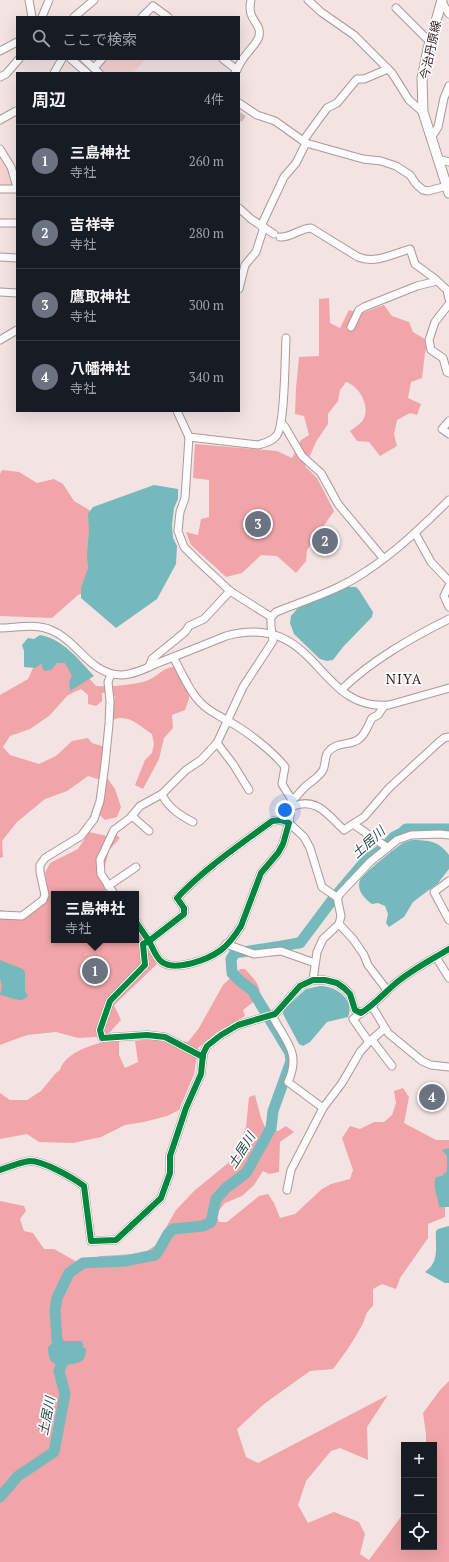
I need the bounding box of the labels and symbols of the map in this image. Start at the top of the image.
street label: 今治丹原線 [416,19,444,81]
pin: 3 [245,509,271,539]
pin: 2 [312,526,338,556]
district label: NIYA [386,669,422,688]
your location [275,800,295,820]
water label: 土居川 [347,821,390,862]
pin: 1 [82,956,108,986]
pin: 4 [419,1082,445,1112]
water label: 土居川 [223,1127,260,1171]
water label: 土居川 [33,1393,59,1437]

